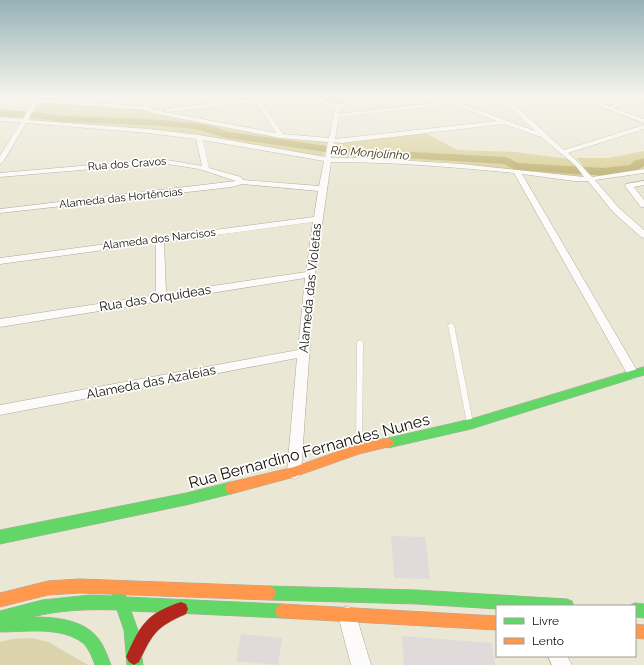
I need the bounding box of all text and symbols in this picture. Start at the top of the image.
water label: Rio Monjolinho [330,143,410,163]
street label: Rua dos Cravos [87,155,167,173]
street label: Alameda das Hortências [59,185,183,211]
street label: Alameda das Violetas [296,223,324,353]
street label: Alameda dos Narcisos [102,226,216,252]
street label: Rua das Orquídeas [98,282,212,314]
street label: Alameda das Azaleias [85,362,217,402]
street label: Rua Bernardino Fernandes Nunes [186,410,432,492]
legend [496,605,636,657]
text: Livre [532,614,559,628]
text: Lento [532,634,564,648]

